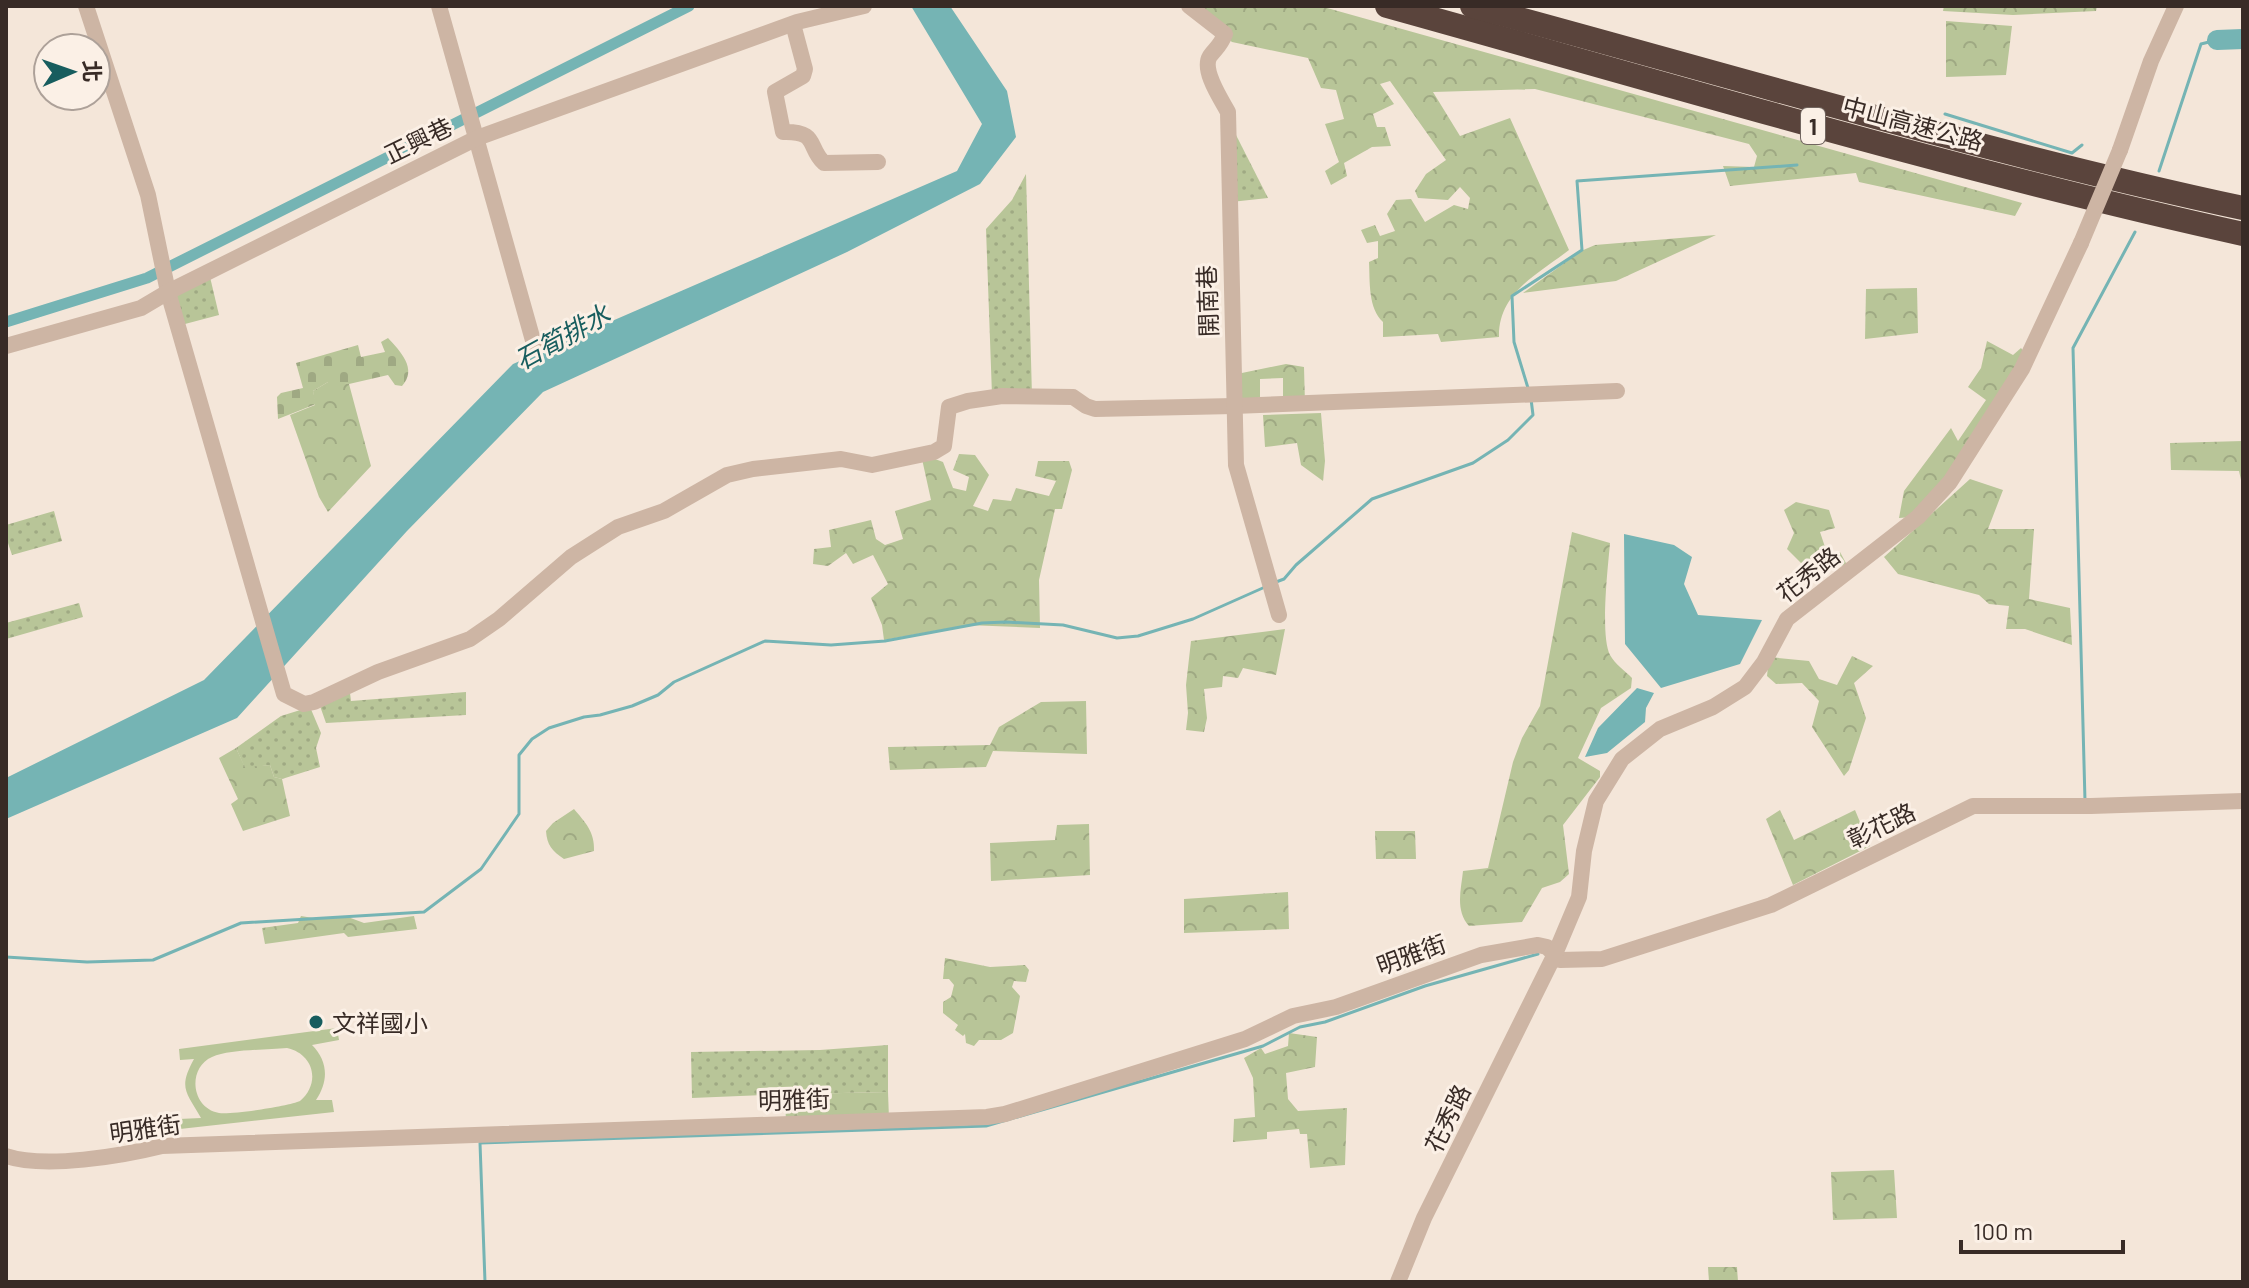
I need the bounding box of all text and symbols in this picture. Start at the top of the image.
north arrow [32,32,112,112]
text: 北 [80,60,106,83]
street label: 中山高速公路 [1840,90,1986,156]
road number: 1 [1801,108,1825,144]
street label: 正興巷 [379,111,457,169]
street label: 開南巷 [1191,265,1223,337]
water label: 石筍排水 [509,297,616,375]
street label: 花秀路 [1771,540,1845,608]
street label: 彰花路 [1842,796,1920,854]
street label: 明雅街 [1372,928,1450,980]
place label: 文祥國小 [332,1008,428,1037]
marker: 文祥國小 [307,1013,325,1031]
street label: 花秀路 [1418,1079,1476,1157]
street label: 明雅街 [758,1083,830,1115]
street label: 明雅街 [107,1109,183,1147]
scale bar [1961,1204,2123,1254]
text: 100 m [1973,1216,2033,1245]

